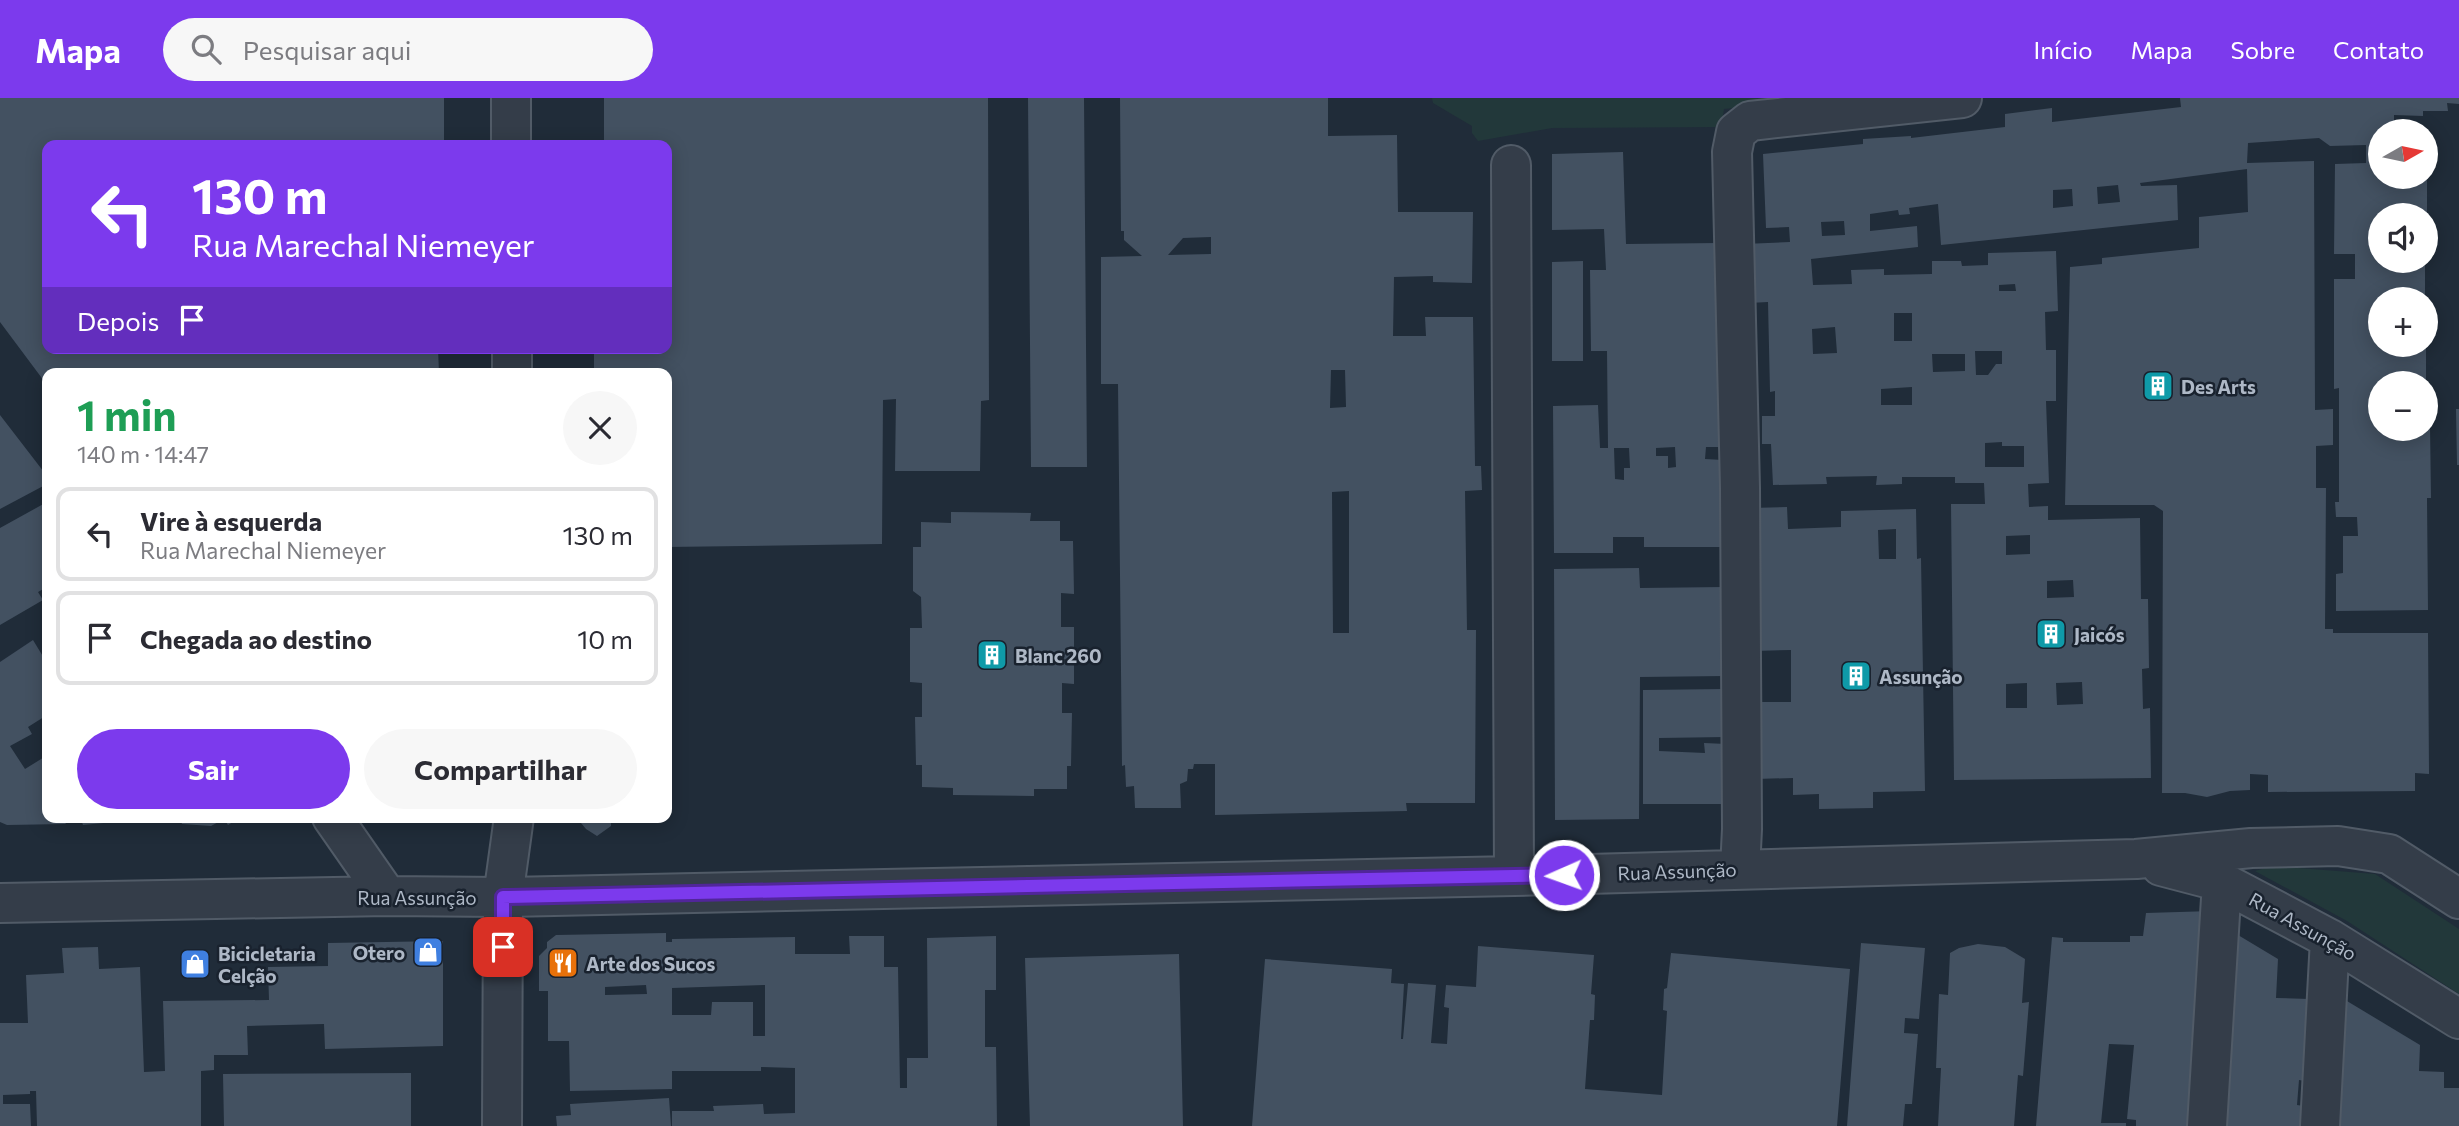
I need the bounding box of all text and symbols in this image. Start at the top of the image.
search box [163,18,653,81]
text: Mapa [35,29,121,70]
icon: search [187,30,225,68]
text: Pesquisar aqui [243,34,411,65]
text: Início [2034,35,2093,64]
text: Mapa [2131,35,2193,64]
text: Sobre [2231,35,2295,64]
text: Contato [2333,35,2424,64]
north arrow [2368,119,2438,189]
map controls [2368,119,2438,441]
text: 130 m [192,164,327,224]
icon: left [77,168,168,259]
button: sound [2368,203,2438,273]
text: Rua Marechal Niemeyer [192,224,535,264]
button: + [2368,287,2438,357]
icon: arrive [173,301,211,339]
text: Depois [77,305,159,336]
building icon: Des Arts [2141,369,2175,403]
button: − [2368,371,2438,441]
place label: Des Arts [2181,375,2256,398]
text: 1 min [77,388,177,440]
button: close [563,391,637,465]
text: 140 m · 14:47 [77,440,209,468]
text: Vire à esquerda [140,505,322,536]
icon: left [81,515,119,553]
text: 130 m [562,519,633,550]
text: Rua Marechal Niemeyer [140,536,386,564]
building icon: Jaicós [2034,617,2068,651]
icon: arrive [81,619,119,657]
text: Chegada ao destino [140,623,372,654]
text: 10 m [577,623,633,654]
place label: Jaicós [2074,623,2125,646]
building icon: Blanc 260 [975,638,1009,672]
place label: Blanc 260 [1015,644,1102,667]
building icon: Assunção [1839,659,1873,693]
place label: Assunção [1879,665,1963,688]
button: Sair [77,729,350,809]
button: Compartilhar [364,729,637,809]
position arrow [1527,838,1601,912]
street label: Rua Assunção [1617,857,1737,885]
street label: Rua Assunção [357,886,477,909]
street label: Rua Assunção [2245,887,2361,965]
pin [473,917,533,977]
icon: arrive [484,928,522,966]
shop icon: Otero [411,935,445,969]
place label: Otero [353,941,405,964]
place label: Bicicletaria Celção [218,942,316,987]
restaurant icon: Arte dos Sucos [546,946,580,980]
shop icon: Bicicletaria Celção [178,947,212,981]
place label: Arte dos Sucos [586,952,715,975]

